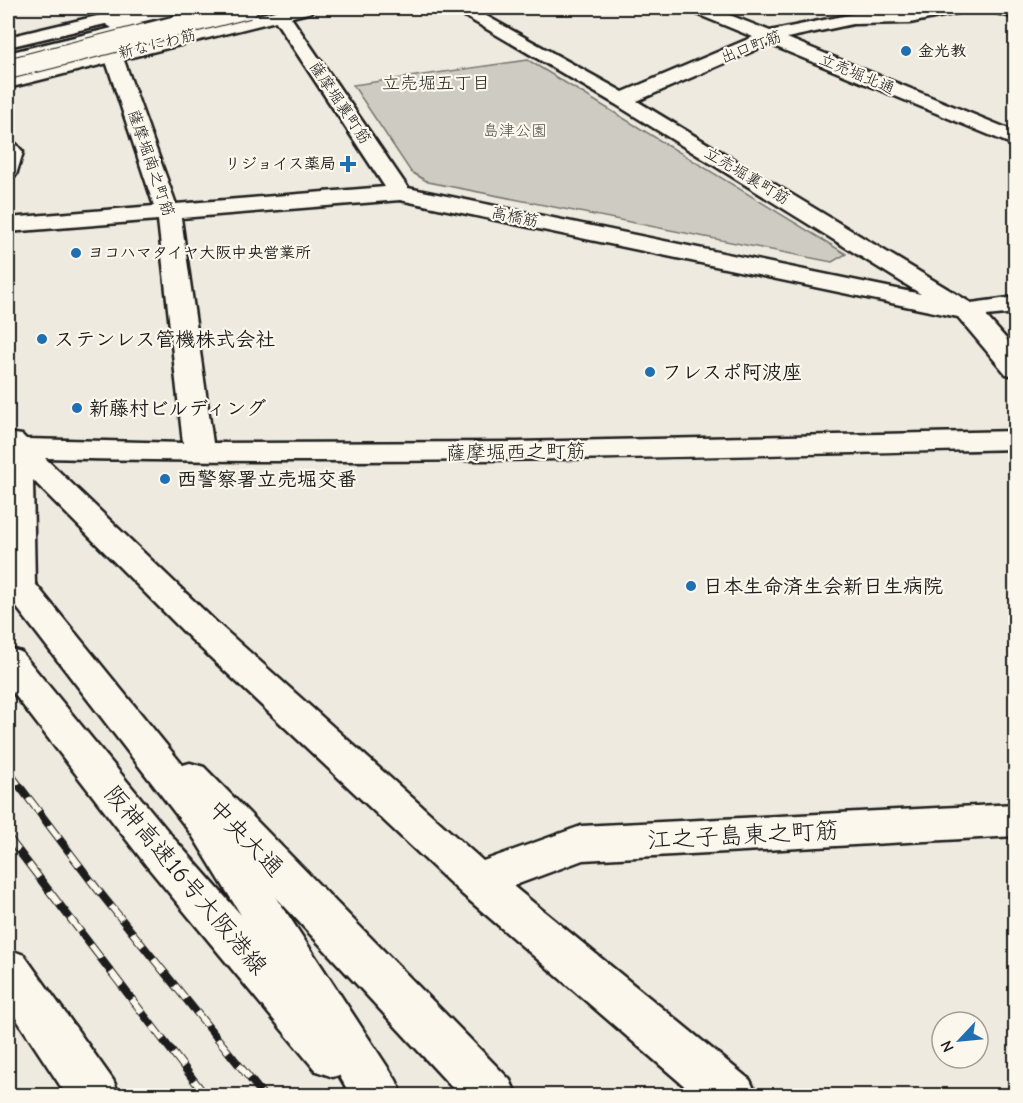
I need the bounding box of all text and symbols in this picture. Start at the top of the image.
street label: 新なにわ筋 [116,26,198,62]
street label: 出口町筋 [718,27,784,67]
place label: 金光教 [918,42,966,60]
marker: 金光教 [899,44,913,58]
street label: 立売堀北通 [817,50,897,98]
street label: 薩摩堀裏町筋 [306,58,374,148]
district label: 立売堀五丁目 [382,73,490,94]
street label: 薩摩堀南之町筋 [124,107,178,219]
park label: 島津公園 [483,122,547,140]
street label: 立売堀裏町筋 [701,144,793,208]
place label: リジョイス薬局 [225,155,336,173]
marker: リジョイス薬局 [341,157,355,171]
street label: 高橋筋 [490,203,540,231]
place label: ヨコハマタイヤ大阪中央営業所 [88,244,311,262]
marker: ヨコハマタイヤ大阪中央営業所 [69,246,83,260]
place label: ステンレス管機株式会社 [54,328,275,351]
marker: ステンレス管機株式会社 [35,332,49,346]
place label: フレスポ阿波座 [662,361,802,384]
marker: フレスポ阿波座 [643,365,657,379]
place label: 新藤村ビルディング [89,397,266,420]
marker: 新藤村ビルディング [70,401,84,415]
street label: 薩摩堀西之町筋 [446,439,586,465]
place label: 西警察署立売堀交番 [177,468,357,491]
marker: 西警察署立売堀交番 [158,472,172,486]
place label: 日本生命済生会新日生病院 [703,575,943,598]
marker: 日本生命済生会新日生病院 [684,579,698,593]
street label: 阪神高速16号大阪港線 [99,780,273,980]
street label: 中央大通 [203,794,289,882]
street label: 江之子島東之町筋 [646,816,840,854]
north arrow [930,1010,990,1070]
text: N [937,1038,958,1055]

